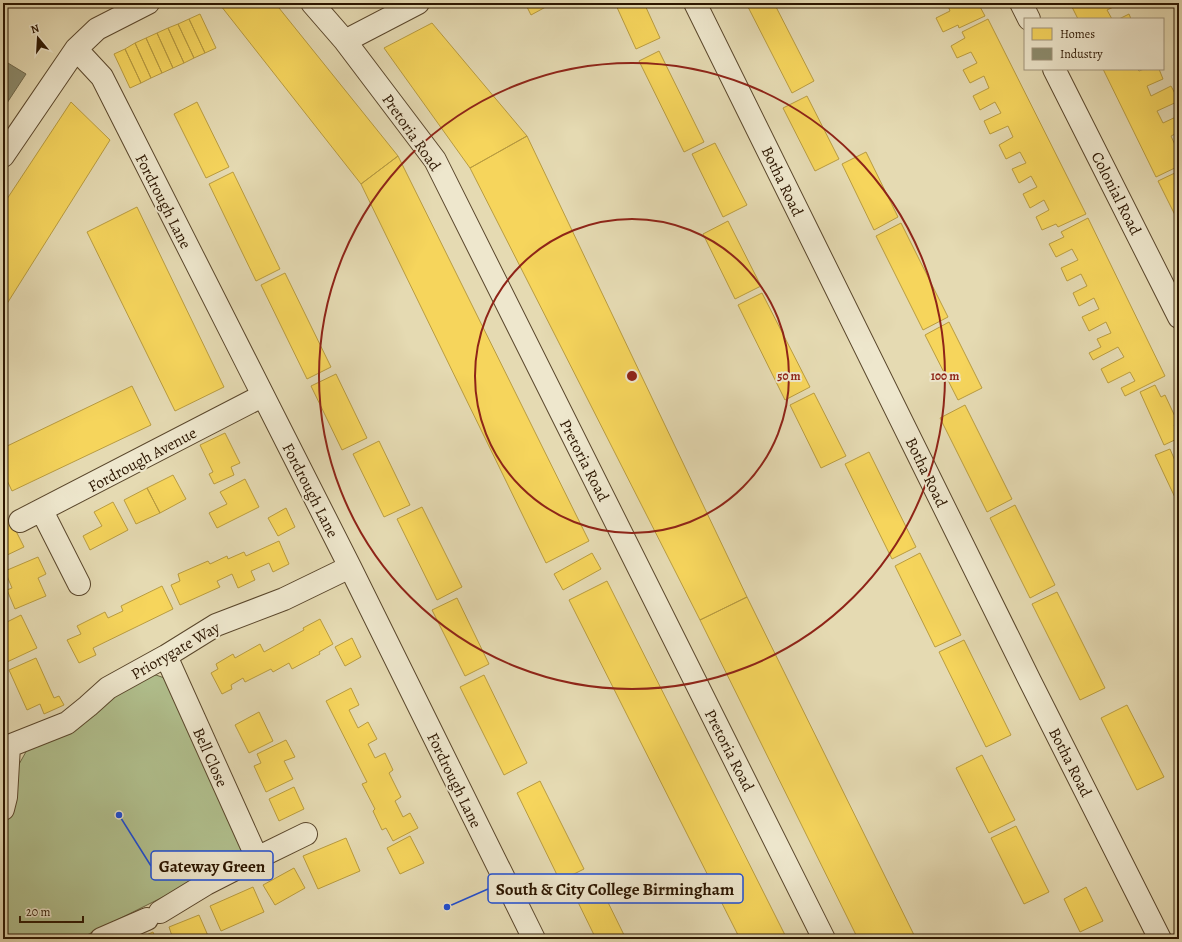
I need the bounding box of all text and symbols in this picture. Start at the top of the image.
north arrow [18,18,58,58]
legend [1024,18,1164,70]
text: N [29,21,41,37]
text: Homes [1060,26,1095,42]
text: Industry [1060,46,1103,62]
street label: Pretoria Road [376,90,446,176]
street label: Botha Road [756,143,809,220]
street label: Colonial Road [1086,148,1147,239]
street label: Fordrough Lane [130,150,196,253]
text: 50 m [777,368,801,384]
text: 100 m [931,368,959,384]
centre of rings [625,369,639,383]
street label: Pretoria Road [554,416,614,506]
street label: Fordrough Avenue [84,422,201,498]
street label: Botha Road [900,434,953,511]
street label: Fordrough Lane [277,439,343,542]
street label: Priorygate Way [127,616,225,685]
street label: Pretoria Road [699,706,759,796]
street label: Bell Close [187,724,233,791]
street label: Botha Road [1043,724,1097,801]
street label: Fordrough Lane [421,729,487,832]
callout: Gateway Green [151,851,273,880]
text: Gateway Green [159,855,266,878]
callout: South & City College Birmingham [488,874,743,903]
text: South & City College Birmingham [496,878,734,901]
scale bar [20,898,83,924]
text: 20 m [26,904,50,920]

